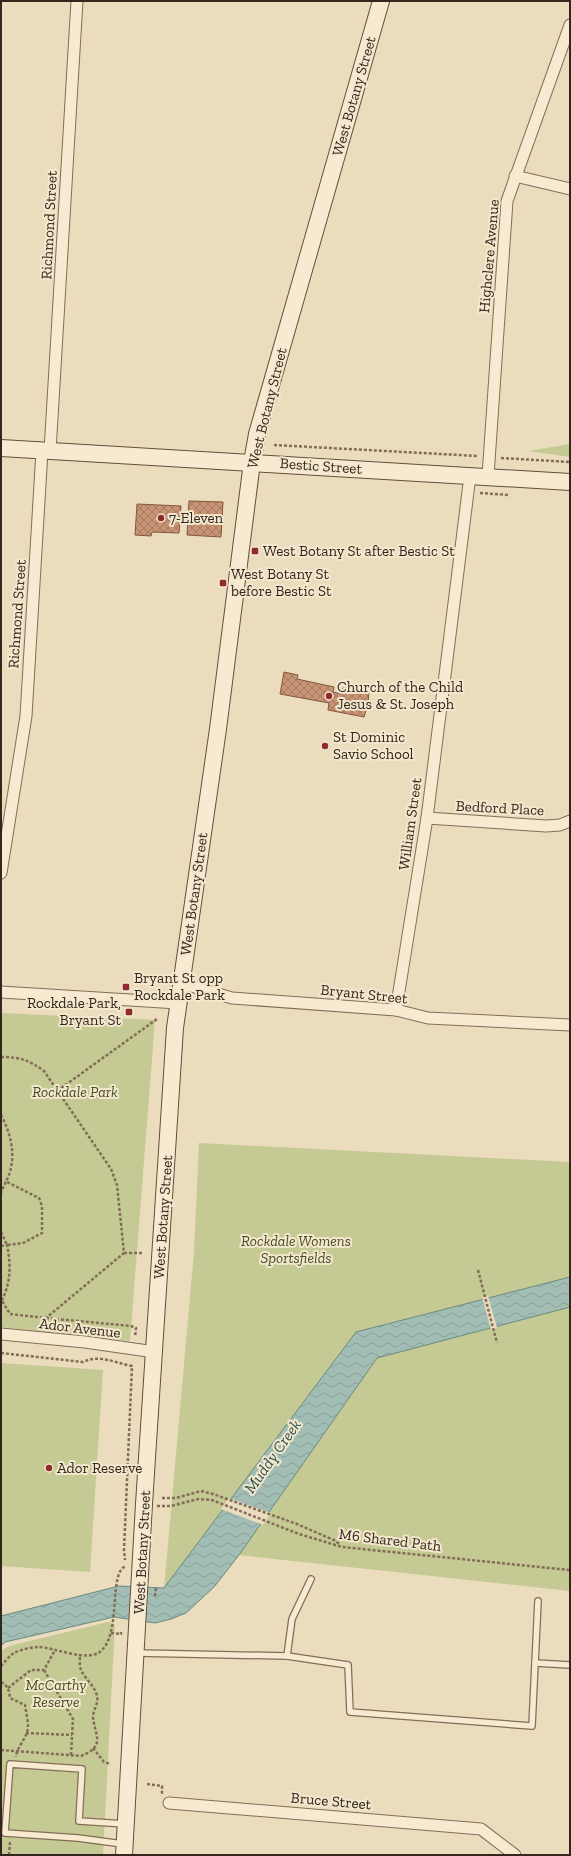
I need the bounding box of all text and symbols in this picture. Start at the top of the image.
street label: West Botany Street [328,34,380,158]
street label: Richmond Street [37,170,61,280]
street label: Highclere Avenue [475,198,503,314]
street label: West Botany Street [243,345,291,470]
street label: Bestic Street [279,454,363,478]
place label: 7-Eleven [169,509,224,527]
marker: 7-Eleven [156,513,166,523]
place label: West Botany St after Bestic St [263,542,455,560]
marker: West Botany St after Bestic St [250,546,260,556]
street label: Richmond Street [4,558,30,669]
place label: West Botany St before Bestic St [230,565,332,600]
marker: West Botany St before Bestic St [218,578,228,588]
place label: Church of the Child Jesus & St. Joseph [337,678,464,713]
marker: Church of the Child Jesus & St. Joseph [324,691,334,701]
place label: St Dominic Savio School [333,728,414,763]
marker: St Dominic Savio School [320,741,330,751]
street label: William Street [395,776,425,871]
street label: Bedford Place [455,797,545,819]
street label: West Botany Street [176,831,212,957]
place label: Bryant St opp Rockdale Park [134,969,225,1004]
street label: Bryant Street [320,980,409,1008]
marker: Bryant St opp Rockdale Park [121,982,131,992]
place label: Rockdale Park, Bryant St [27,994,121,1029]
marker: Rockdale Park, Bryant St [124,1007,134,1017]
park label: Rockdale Park [32,1083,118,1101]
street label: West Botany Street [150,1154,176,1279]
park label: Rockdale Womens Sportsfields [241,1232,351,1267]
street label: Ador Avenue [38,1314,122,1342]
water label: Muddy Creek [240,1416,305,1497]
place label: Ador Reserve [57,1459,142,1477]
marker: Ador Reserve [44,1463,54,1473]
street label: West Botany Street [130,1489,154,1614]
street label: M6 Shared Path [338,1525,443,1555]
park label: McCarthy Reserve [26,1676,86,1711]
street label: Bruce Street [290,1789,372,1814]

